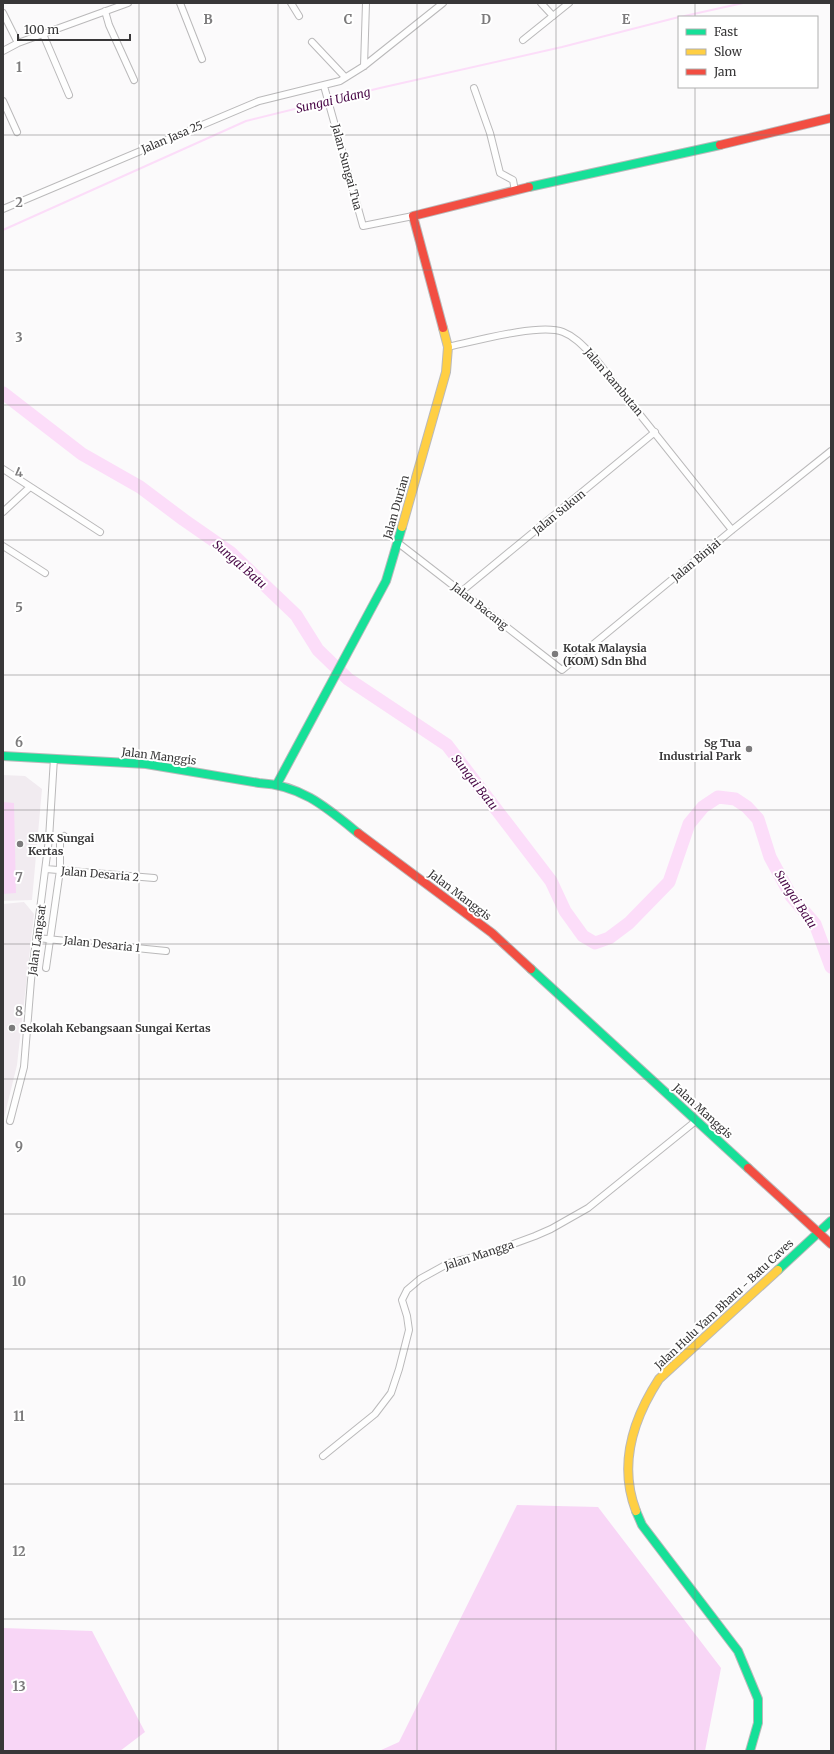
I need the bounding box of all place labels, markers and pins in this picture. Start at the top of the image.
place label: Kotak Malaysia (KOM) Sdn Bhd [563,641,647,668]
marker: Kotak Malaysia (KOM) Sdn Bhd [550,649,560,659]
place label: Sg Tua Industrial Park [659,736,742,763]
marker: Sg Tua Industrial Park [744,744,754,754]
place label: SMK Sungai Kertas [28,831,95,858]
marker: SMK Sungai Kertas [15,839,25,849]
place label: Sekolah Kebangsaan Sungai Kertas [20,1021,211,1035]
marker: Sekolah Kebangsaan Sungai Kertas [7,1023,17,1033]

